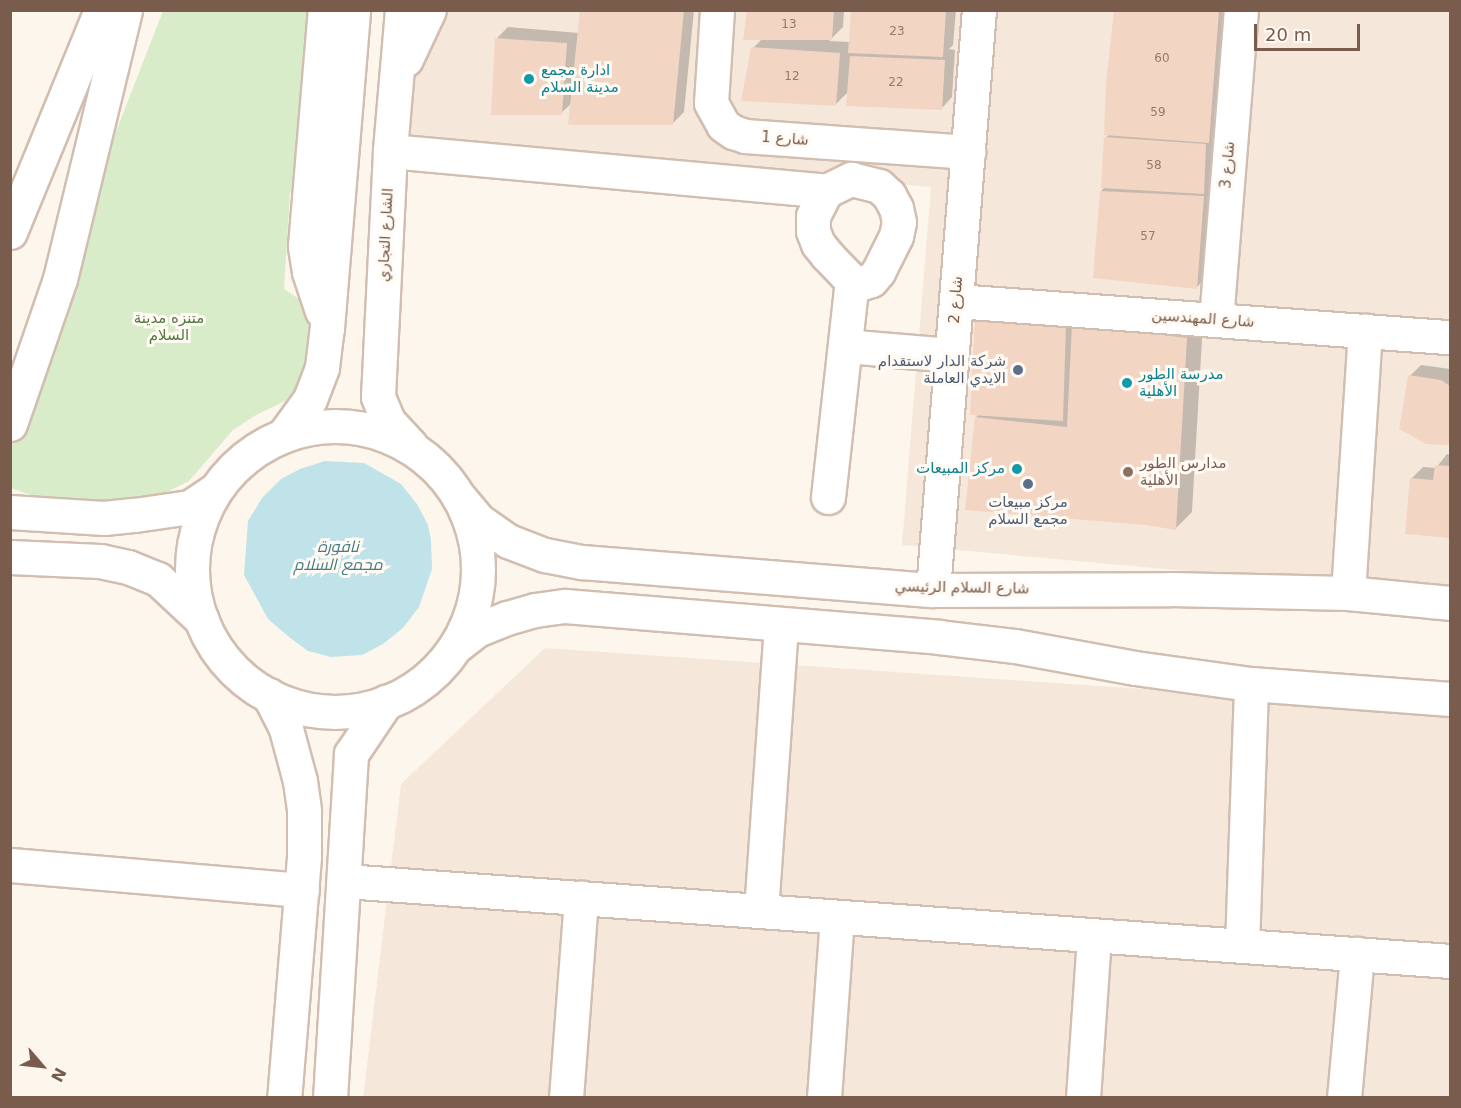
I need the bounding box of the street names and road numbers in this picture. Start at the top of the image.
street label: شارع 1 [761,128,809,150]
street label: شارع 3 [1217,140,1239,190]
street label: الشارع التجاري [375,188,397,282]
street label: شارع 2 [945,276,967,324]
street label: شارع المهندسين [1151,306,1255,332]
street label: شارع السلام الرئيسي [894,578,1030,598]

